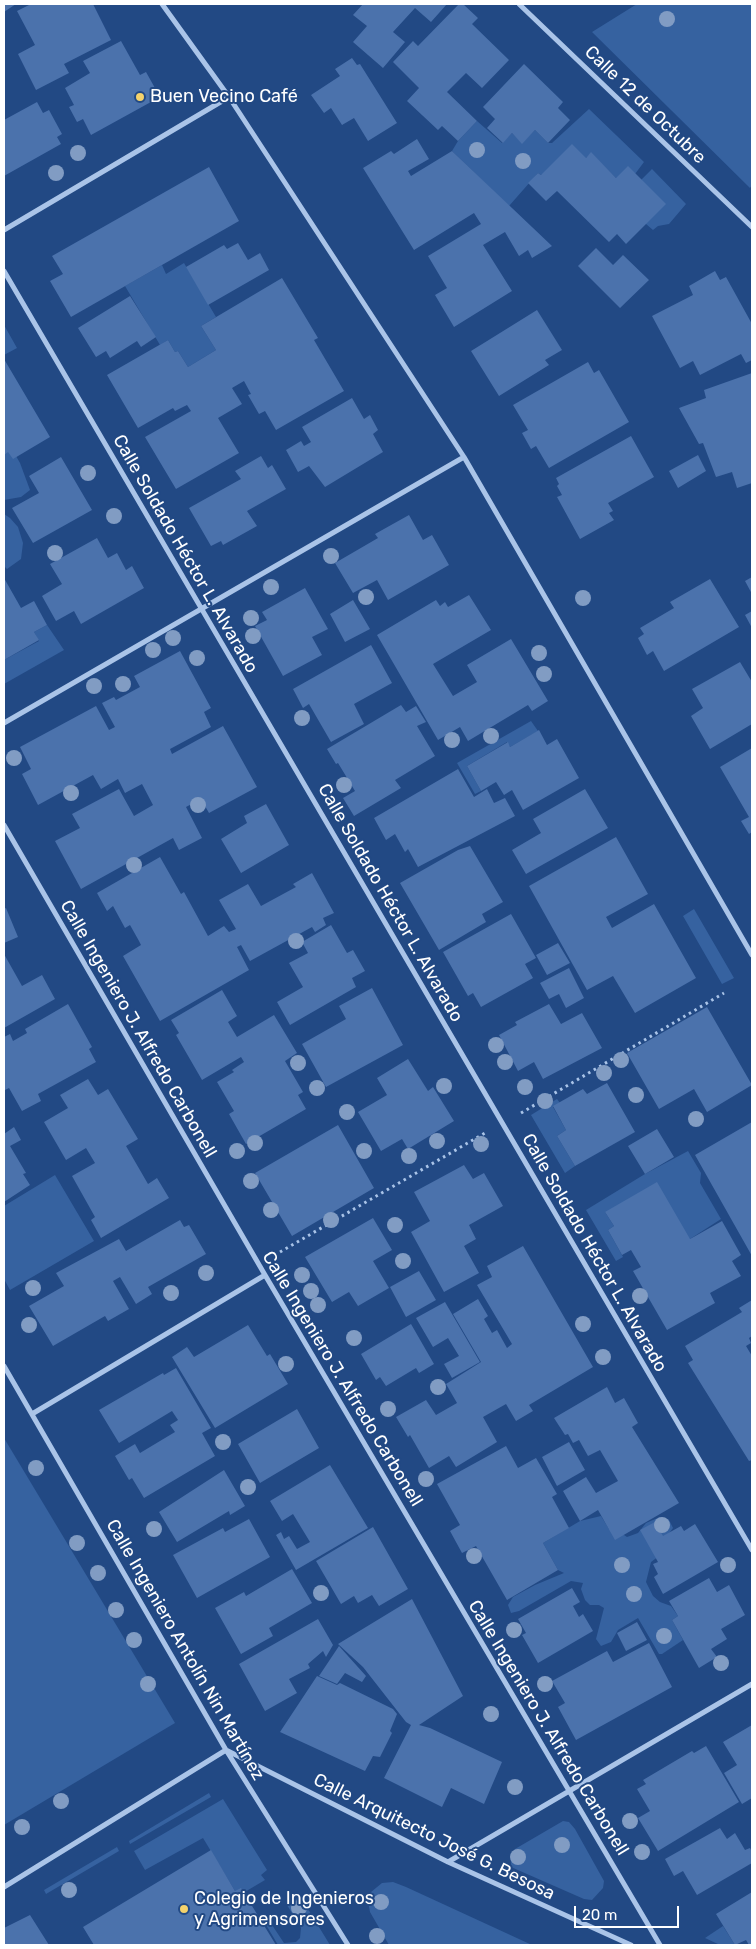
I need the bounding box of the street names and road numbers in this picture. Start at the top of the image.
street label: Calle 12 de Octubre [580,41,710,169]
street label: Calle Soldado Héctor L. Alvarado [108,431,262,677]
street label: Calle Soldado Héctor L. Alvarado [313,780,467,1026]
street label: Calle Ingeniero J. Alfredo Carbonell [55,896,221,1162]
street label: Calle Soldado Héctor L. Alvarado [517,1130,671,1376]
street label: Calle Ingeniero J. Alfredo Carbonell [257,1248,427,1510]
street label: Calle Ingeniero Antolín Nin Martínez [101,1516,269,1784]
street label: Calle Ingeniero J. Alfredo Carbonell [463,1597,633,1859]
street label: Calle Arquitecto José G. Besosa [310,1769,558,1905]

